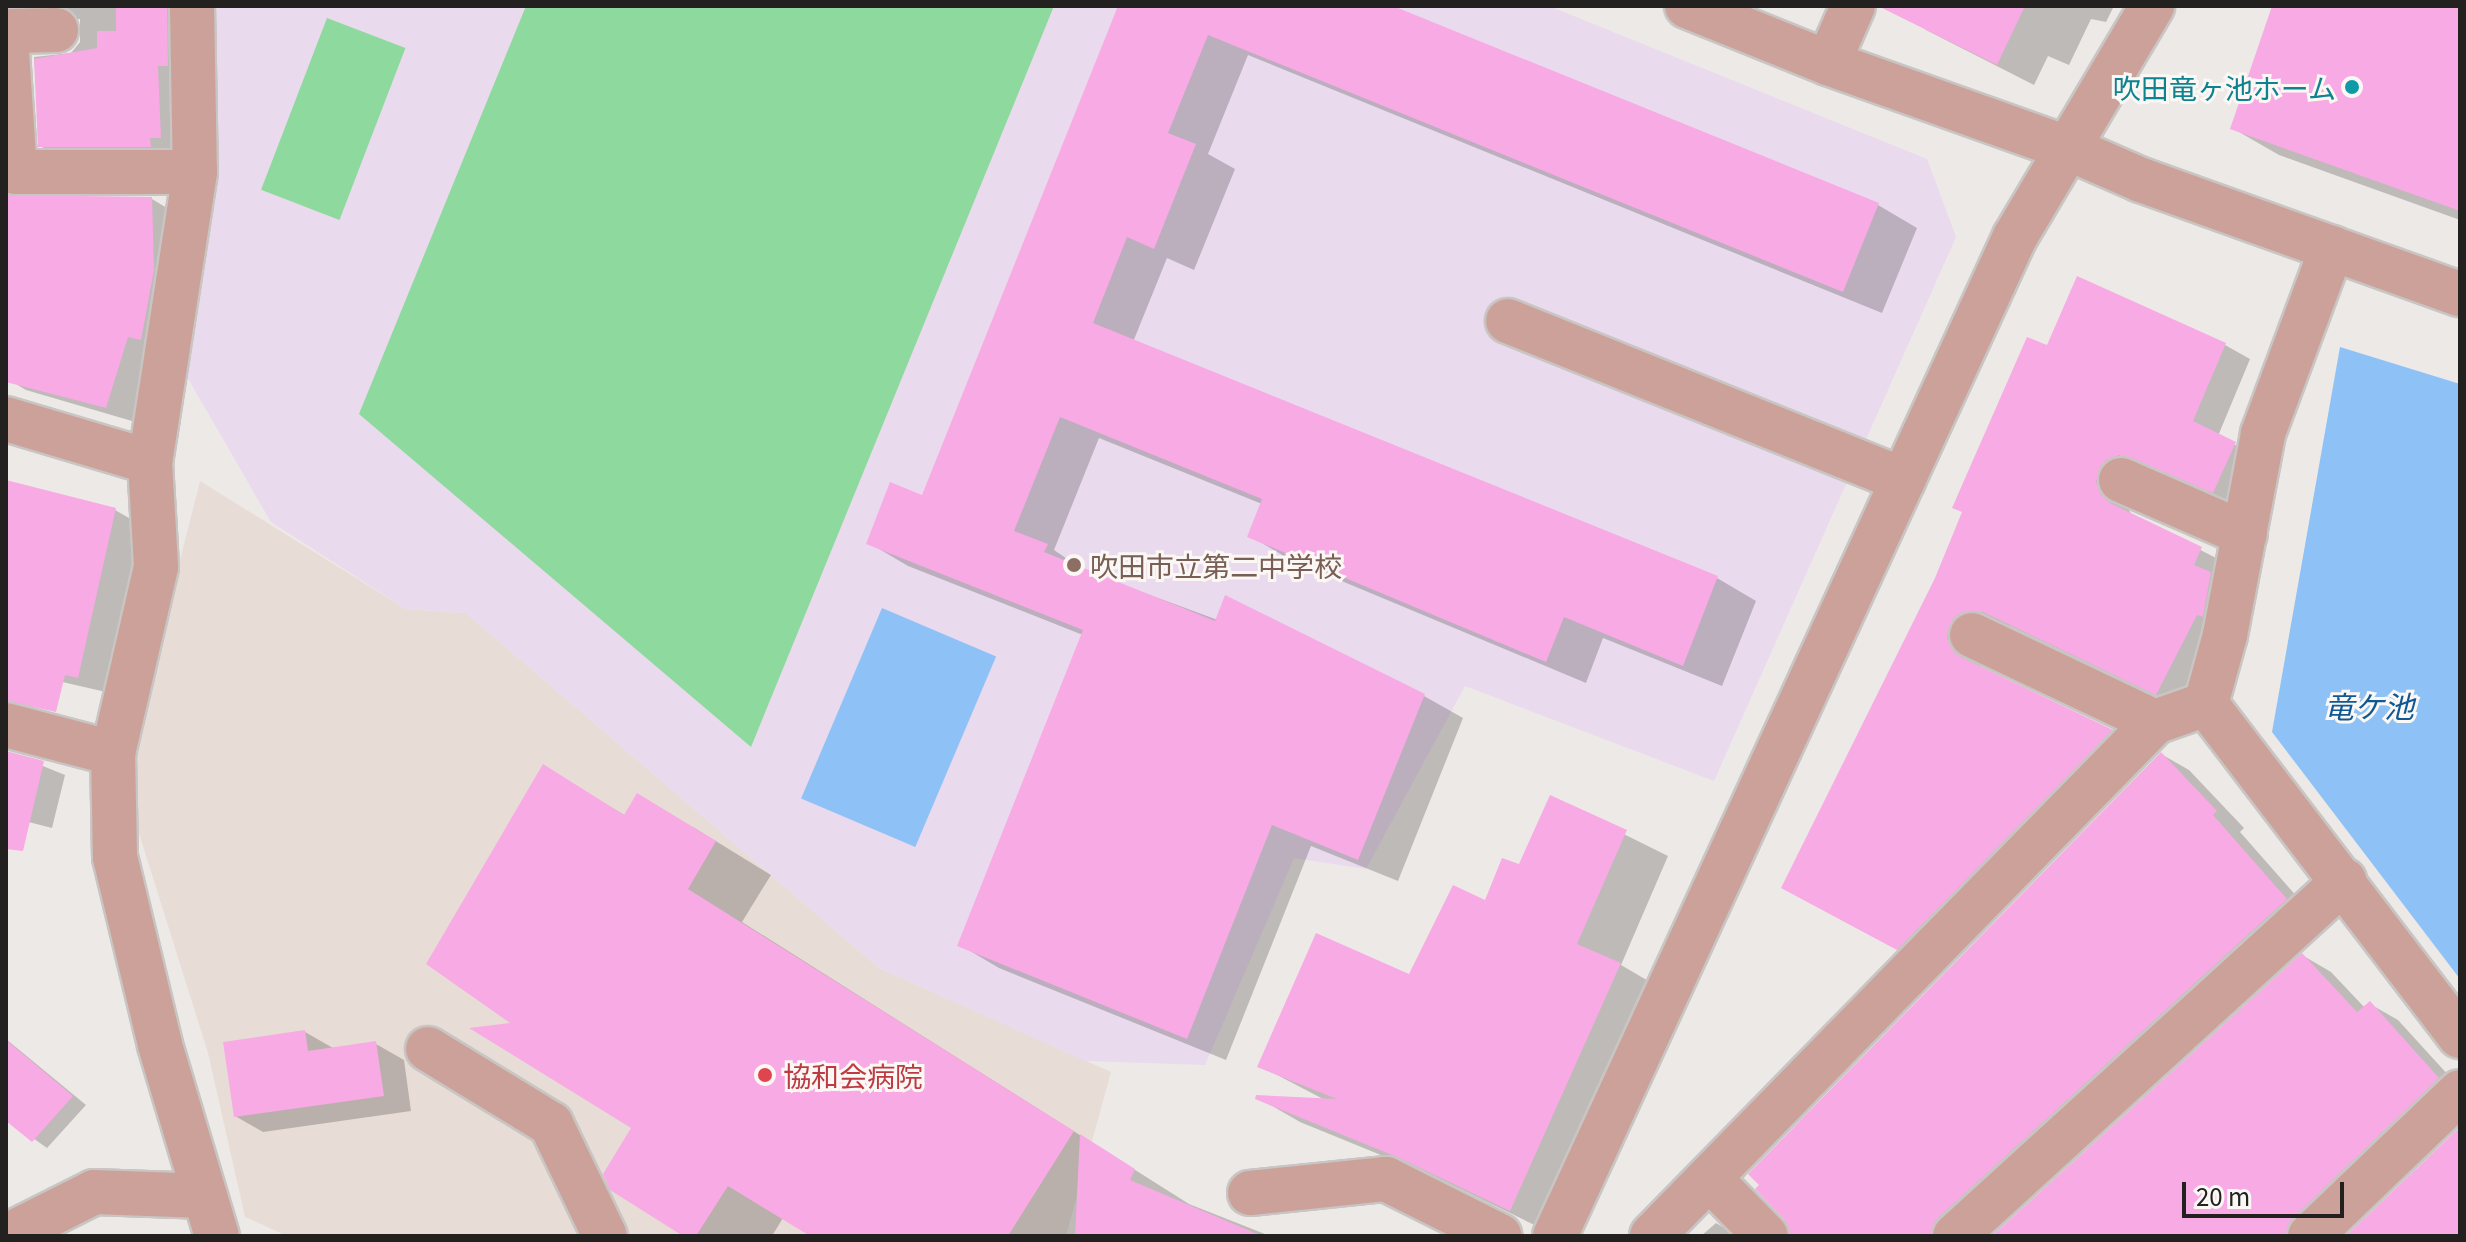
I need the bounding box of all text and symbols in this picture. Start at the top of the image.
place label: 吹田竜ヶ池ホーム [2112,70,2336,104]
marker: 吹田竜ヶ池ホーム [2343,78,2361,96]
place label: 吹田市立第二中学校 [1090,548,1342,582]
marker: 吹田市立第二中学校 [1065,556,1083,574]
water label: 竜ケ池 [2324,687,2414,723]
place label: 協和会病院 [783,1058,923,1092]
marker: 協和会病院 [754,1064,776,1086]
scale bar [2186,1166,2348,1216]
text: 20 m [2196,1178,2250,1213]

